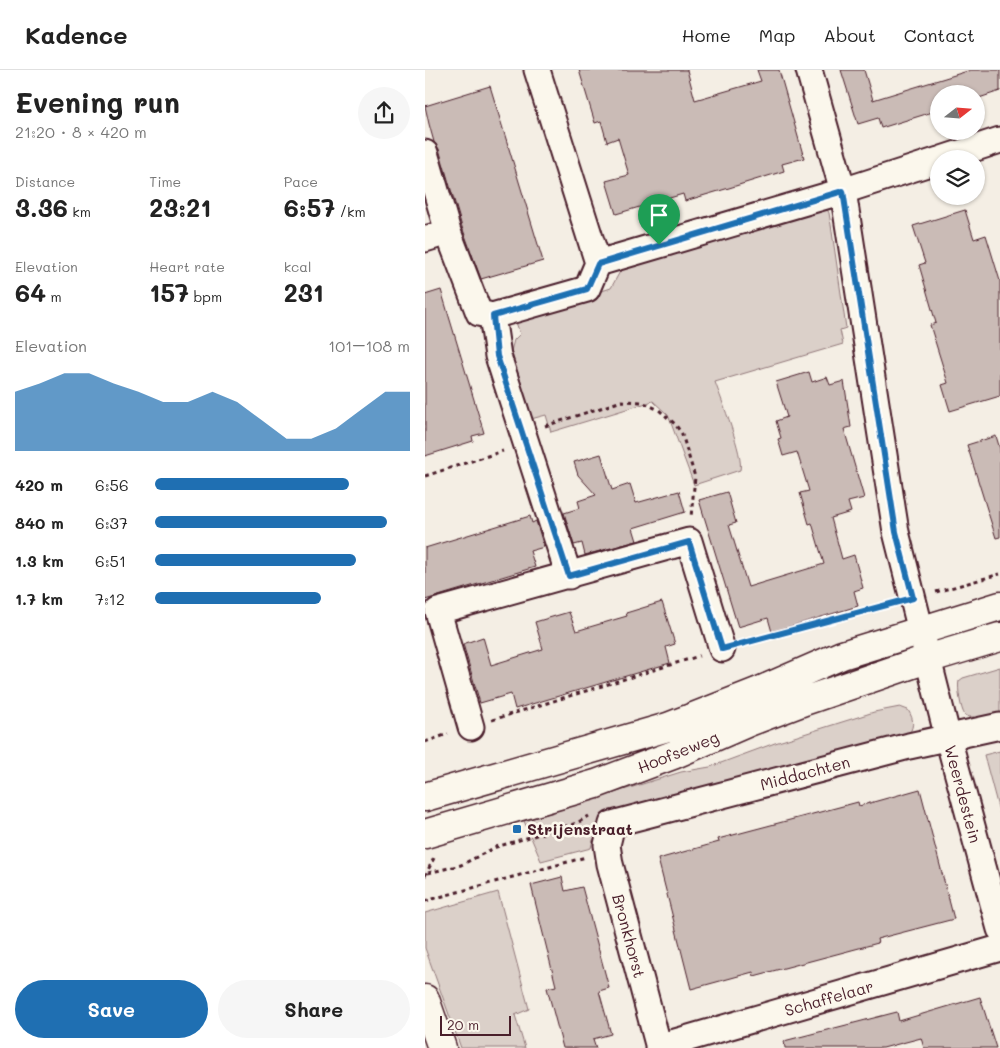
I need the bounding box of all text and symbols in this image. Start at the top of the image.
text: Kadence [25,19,127,50]
text: Home [682,23,731,47]
text: Map [759,23,795,47]
text: About [823,23,876,47]
text: Contact [904,23,975,47]
text: Evening run [15,84,180,120]
north arrow [930,85,985,140]
map controls [930,85,985,205]
button: share [358,87,410,139]
text: 21:20 · 8 × 420 m [15,121,147,142]
button: layers [930,150,985,205]
text: Distance [15,172,75,191]
text: Time [149,172,181,191]
text: Pace [284,172,318,191]
text: 3.36 [15,191,68,223]
text: 23:21 [149,191,211,223]
text: 6:57 [284,191,335,223]
pin [638,194,680,245]
icon: arrive [645,201,673,229]
text: km [68,202,91,221]
text: /km [335,202,366,221]
text: Elevation [15,257,78,276]
text: Heart rate [149,257,225,276]
text: kcal [284,257,312,276]
text: 64 [15,276,46,308]
text: 157 [149,276,189,308]
text: 231 [284,276,324,308]
text: m [46,287,62,306]
text: bpm [189,287,222,306]
text: Elevation [15,335,87,356]
text: 101–108 m [328,335,410,356]
text: 420 m [15,474,63,495]
text: 6:56 [95,474,129,495]
text: 840 m [15,512,64,533]
text: 6:37 [95,512,128,533]
text: 1.3 km [15,550,64,571]
text: 6:51 [95,550,126,571]
text: 1.7 km [15,588,63,609]
text: 7:12 [95,588,125,609]
street label: Hoofseweg [634,726,722,777]
street label: Weerdestein [940,743,987,845]
street label: Middachten [758,750,852,795]
place label: Strijenstraat [527,818,633,839]
marker: Strijenstraat [511,823,523,835]
street label: Bronkhorst [608,892,651,980]
street label: Schaffelaar [782,975,876,1020]
button: Save [15,980,208,1038]
button: Share [218,980,410,1038]
scale bar [440,1013,511,1036]
text: 20 m [447,1015,479,1034]

